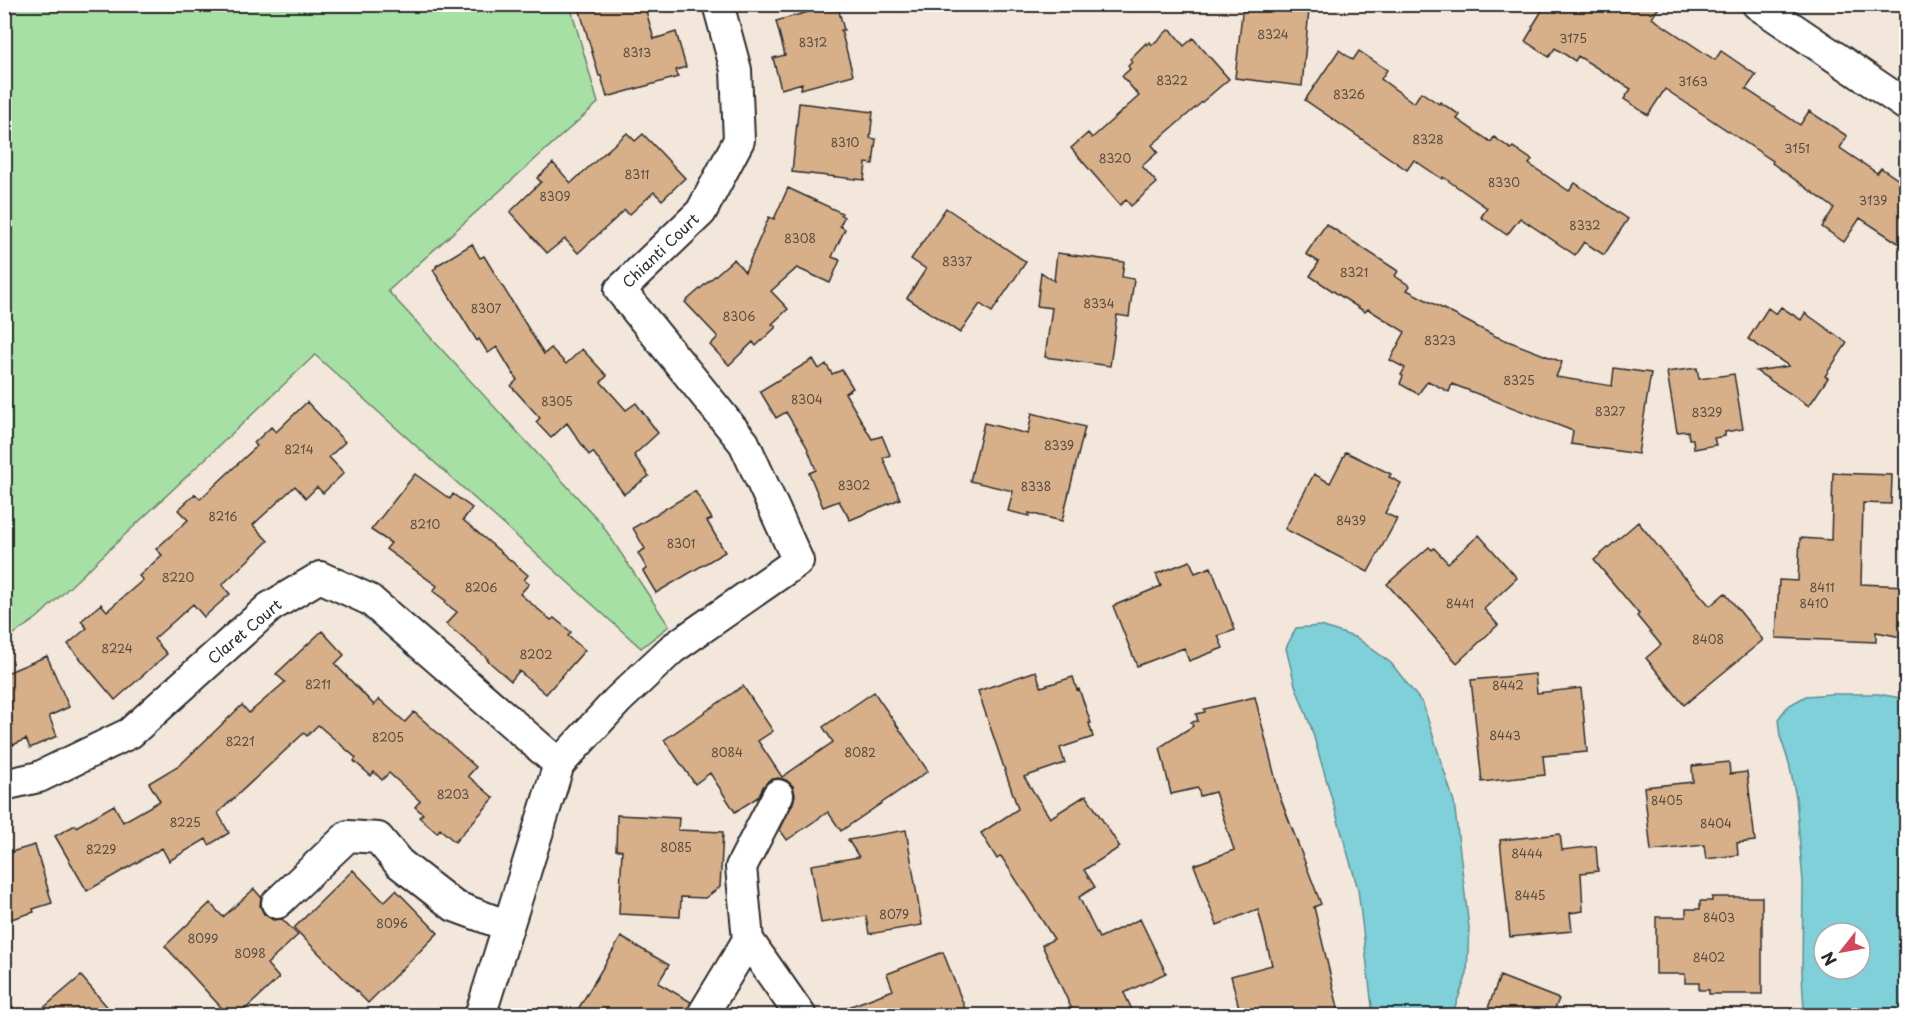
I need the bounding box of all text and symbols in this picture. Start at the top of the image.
house number: 8324 [1257,25,1289,43]
house number: 3175 [1559,29,1587,47]
house number: 8312 [799,33,827,51]
house number: 8313 [623,43,651,61]
house number: 8322 [1156,71,1188,89]
house number: 3163 [1678,72,1708,90]
house number: 8326 [1333,85,1365,103]
house number: 8328 [1412,130,1444,148]
house number: 8310 [831,133,860,151]
house number: 3151 [1784,139,1810,157]
house number: 8320 [1099,149,1131,167]
house number: 8311 [625,165,649,183]
house number: 8330 [1488,173,1520,191]
house number: 8309 [540,187,571,205]
house number: 3139 [1859,191,1887,209]
street label: Chianti Court [616,207,704,293]
house number: 8332 [1569,216,1601,234]
house number: 8308 [784,229,816,247]
house number: 8337 [942,252,972,270]
house number: 8321 [1340,263,1368,281]
house number: 8334 [1083,294,1115,312]
house number: 8307 [471,299,501,317]
house number: 8306 [723,307,755,325]
house number: 8323 [1424,331,1456,349]
house number: 8325 [1503,371,1535,389]
house number: 8304 [791,390,823,408]
house number: 8305 [541,392,573,410]
house number: 8327 [1595,402,1625,420]
house number: 8329 [1692,403,1722,421]
house number: 8339 [1044,436,1074,454]
house number: 8214 [284,440,314,458]
house number: 8302 [838,476,870,494]
house number: 8338 [1021,477,1051,495]
house number: 8216 [209,507,238,525]
house number: 8439 [1336,511,1366,529]
house number: 8210 [410,515,440,533]
house number: 8301 [667,534,695,552]
house number: 8220 [162,568,194,586]
house number: 8206 [465,578,497,596]
house number: 8411 [1809,578,1835,596]
street label: Claret Court [202,593,286,669]
house number: 8441 [1446,594,1474,612]
house number: 8410 [1800,594,1829,612]
house number: 8408 [1692,630,1724,648]
house number: 8224 [101,639,133,657]
house number: 8202 [520,645,552,663]
house number: 8211 [305,675,331,693]
house number: 8442 [1492,676,1524,694]
house number: 8443 [1489,726,1521,744]
house number: 8205 [372,728,404,746]
house number: 8221 [225,732,255,750]
house number: 8084 [711,743,743,761]
house number: 8082 [844,743,876,761]
house number: 8203 [437,785,469,803]
house number: 8405 [1651,791,1683,809]
house number: 8225 [169,813,201,831]
house number: 8404 [1700,814,1732,832]
house number: 8085 [660,838,692,856]
house number: 8229 [86,840,116,858]
house number: 8444 [1511,844,1543,862]
house number: 8445 [1514,886,1546,904]
house number: 8079 [879,905,909,923]
house number: 8403 [1703,908,1735,926]
house number: 8096 [376,914,408,932]
north arrow [1812,921,1872,981]
house number: 8099 [187,929,219,947]
house number: 8098 [234,944,266,962]
house number: 8402 [1693,948,1725,966]
text: N [1815,948,1842,971]

